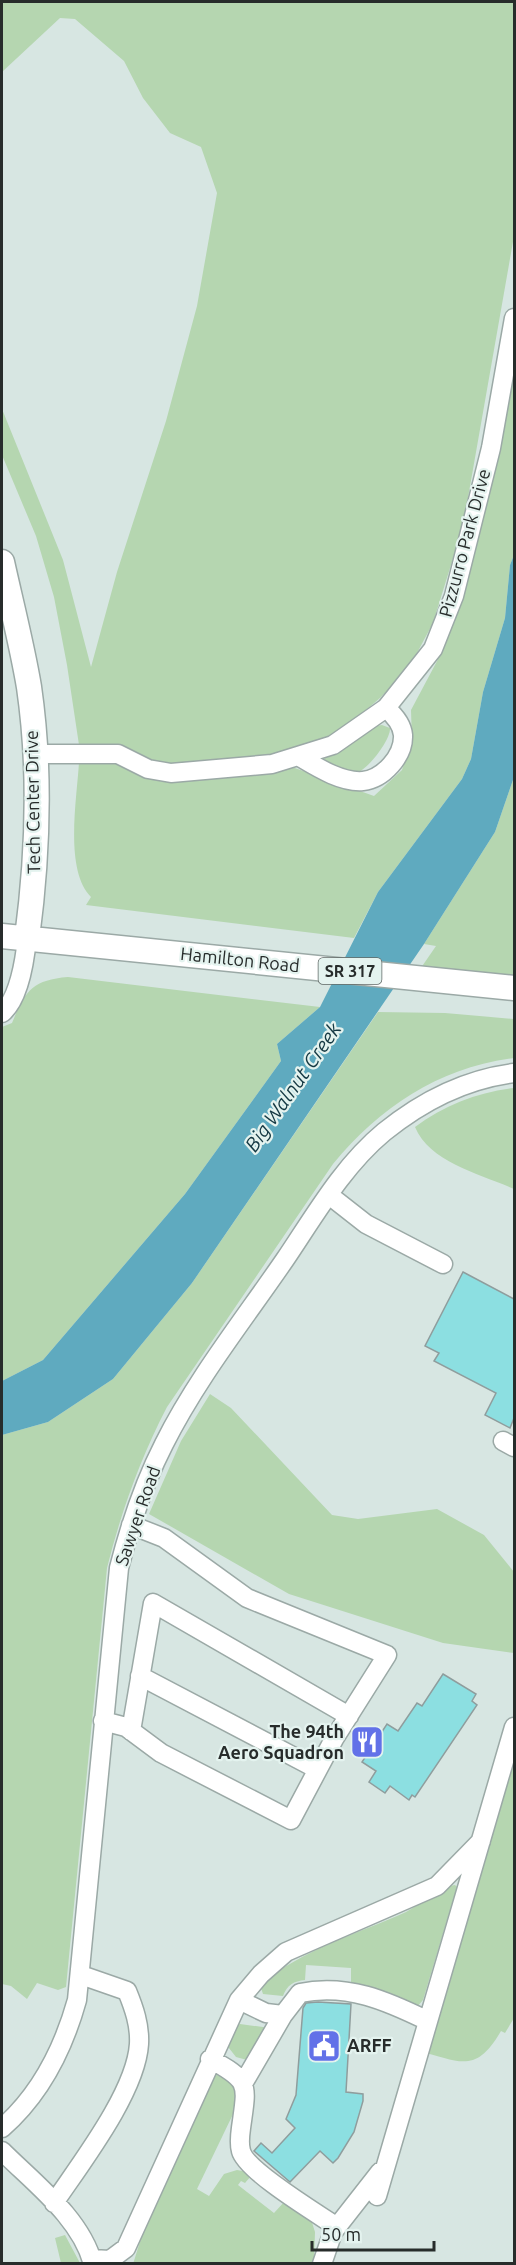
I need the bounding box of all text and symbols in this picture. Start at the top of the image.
street label: Pizzurro Park Drive [435,466,493,619]
street label: Tech Center Drive [21,730,43,874]
street label: Hamilton Road [179,943,301,975]
road number: SR 317 [318,958,382,984]
water label: Big Walnut Creek [240,1017,346,1155]
street label: Sawyer Road [111,1463,163,1568]
place label: The 94th Aero Squadron [218,1721,344,1762]
restaurant icon: The 94th Aero Squadron [349,1724,385,1760]
public building icon: ARFF [306,2028,342,2064]
place label: ARFF [347,2035,392,2055]
scale bar [312,2214,434,2252]
text: 50 m [321,2224,361,2244]

